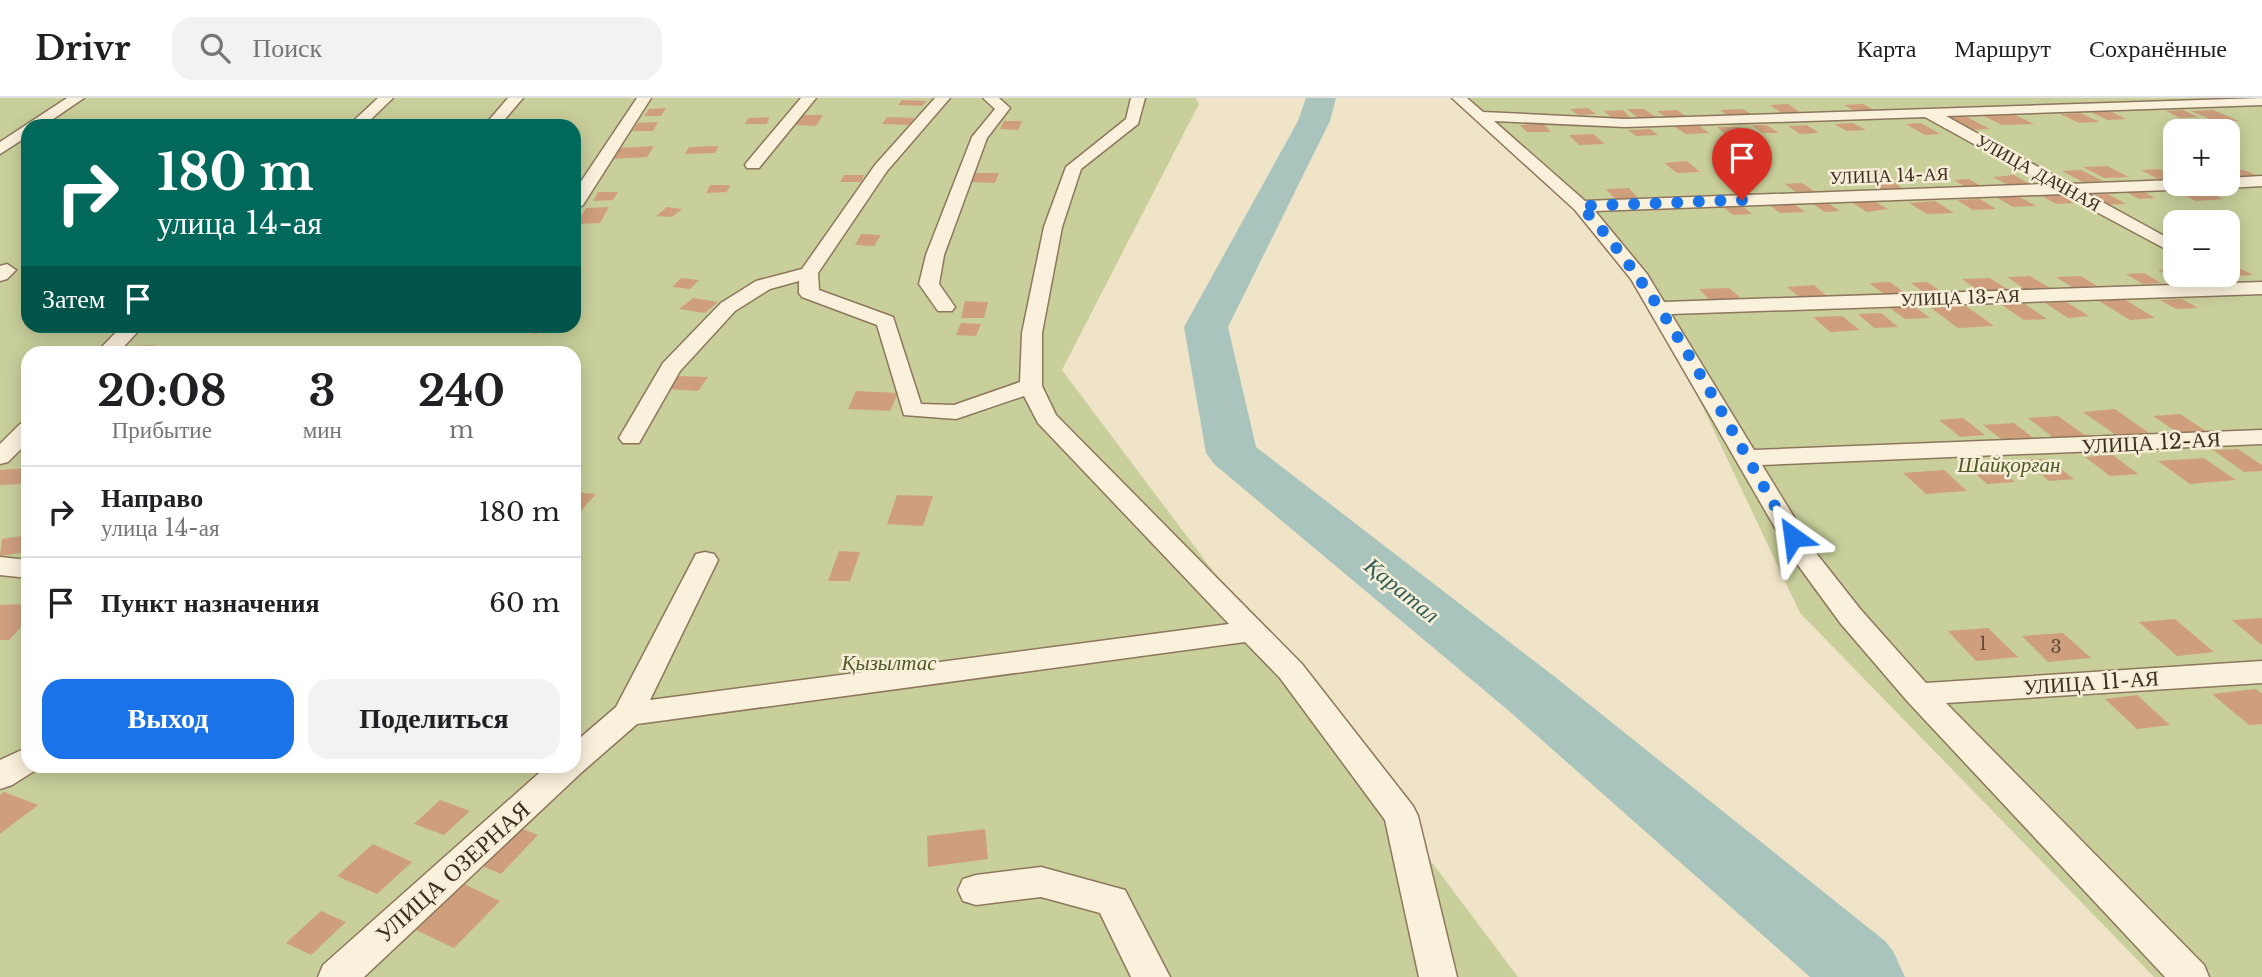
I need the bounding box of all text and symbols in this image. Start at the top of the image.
search box [172,17,662,80]
text: Drivr [35,28,130,69]
icon: search [196,29,234,67]
text: Поиск [252,32,322,64]
text: Карта [1857,34,1916,63]
text: Маршрут [1954,34,2051,63]
text: Сохранённые [2089,34,2227,63]
map controls [2163,119,2240,287]
button: + [2163,119,2240,196]
pin [1712,128,1772,200]
street label: УЛИЦА ДАЧНАЯ [1972,130,2104,216]
icon: arrive [1723,139,1761,177]
text: 180 m [157,142,314,203]
icon: right [42,147,133,238]
street label: УЛИЦА 14-АЯ [1829,163,1949,189]
text: улица 14-ая [157,203,322,243]
button: − [2163,210,2240,287]
icon: arrive [119,280,157,318]
text: Затем [42,283,105,315]
street label: УЛИЦА 13-АЯ [1900,285,2020,311]
text: 20:08 [97,365,227,417]
text: 3 [309,365,336,417]
text: 240 [418,365,505,417]
text: Прибытие [112,416,212,444]
text: мин [303,416,342,444]
text: m [449,416,474,444]
street label: УЛИЦА 12-АЯ [2081,426,2221,460]
park label: Шайқорған [1957,452,2060,478]
text: Направо [101,482,203,514]
icon: right [42,493,80,531]
text: 180 m [479,496,560,528]
position arrow [1756,500,1830,574]
text: улица 14-ая [101,514,220,542]
water label: Қаратал [1358,551,1445,629]
icon: arrive [42,584,80,622]
text: Пункт назначения [101,587,319,619]
text: 60 m [489,587,560,619]
house number: 1 [1979,633,1987,655]
house number: 3 [2050,636,2062,658]
park label: Қызылтас [841,650,937,676]
street label: УЛИЦА 11-АЯ [2022,665,2160,701]
button: Выход [42,679,294,759]
button: Поделиться [308,679,560,759]
street label: УЛИЦА ОЗЕРНАЯ [370,795,536,948]

